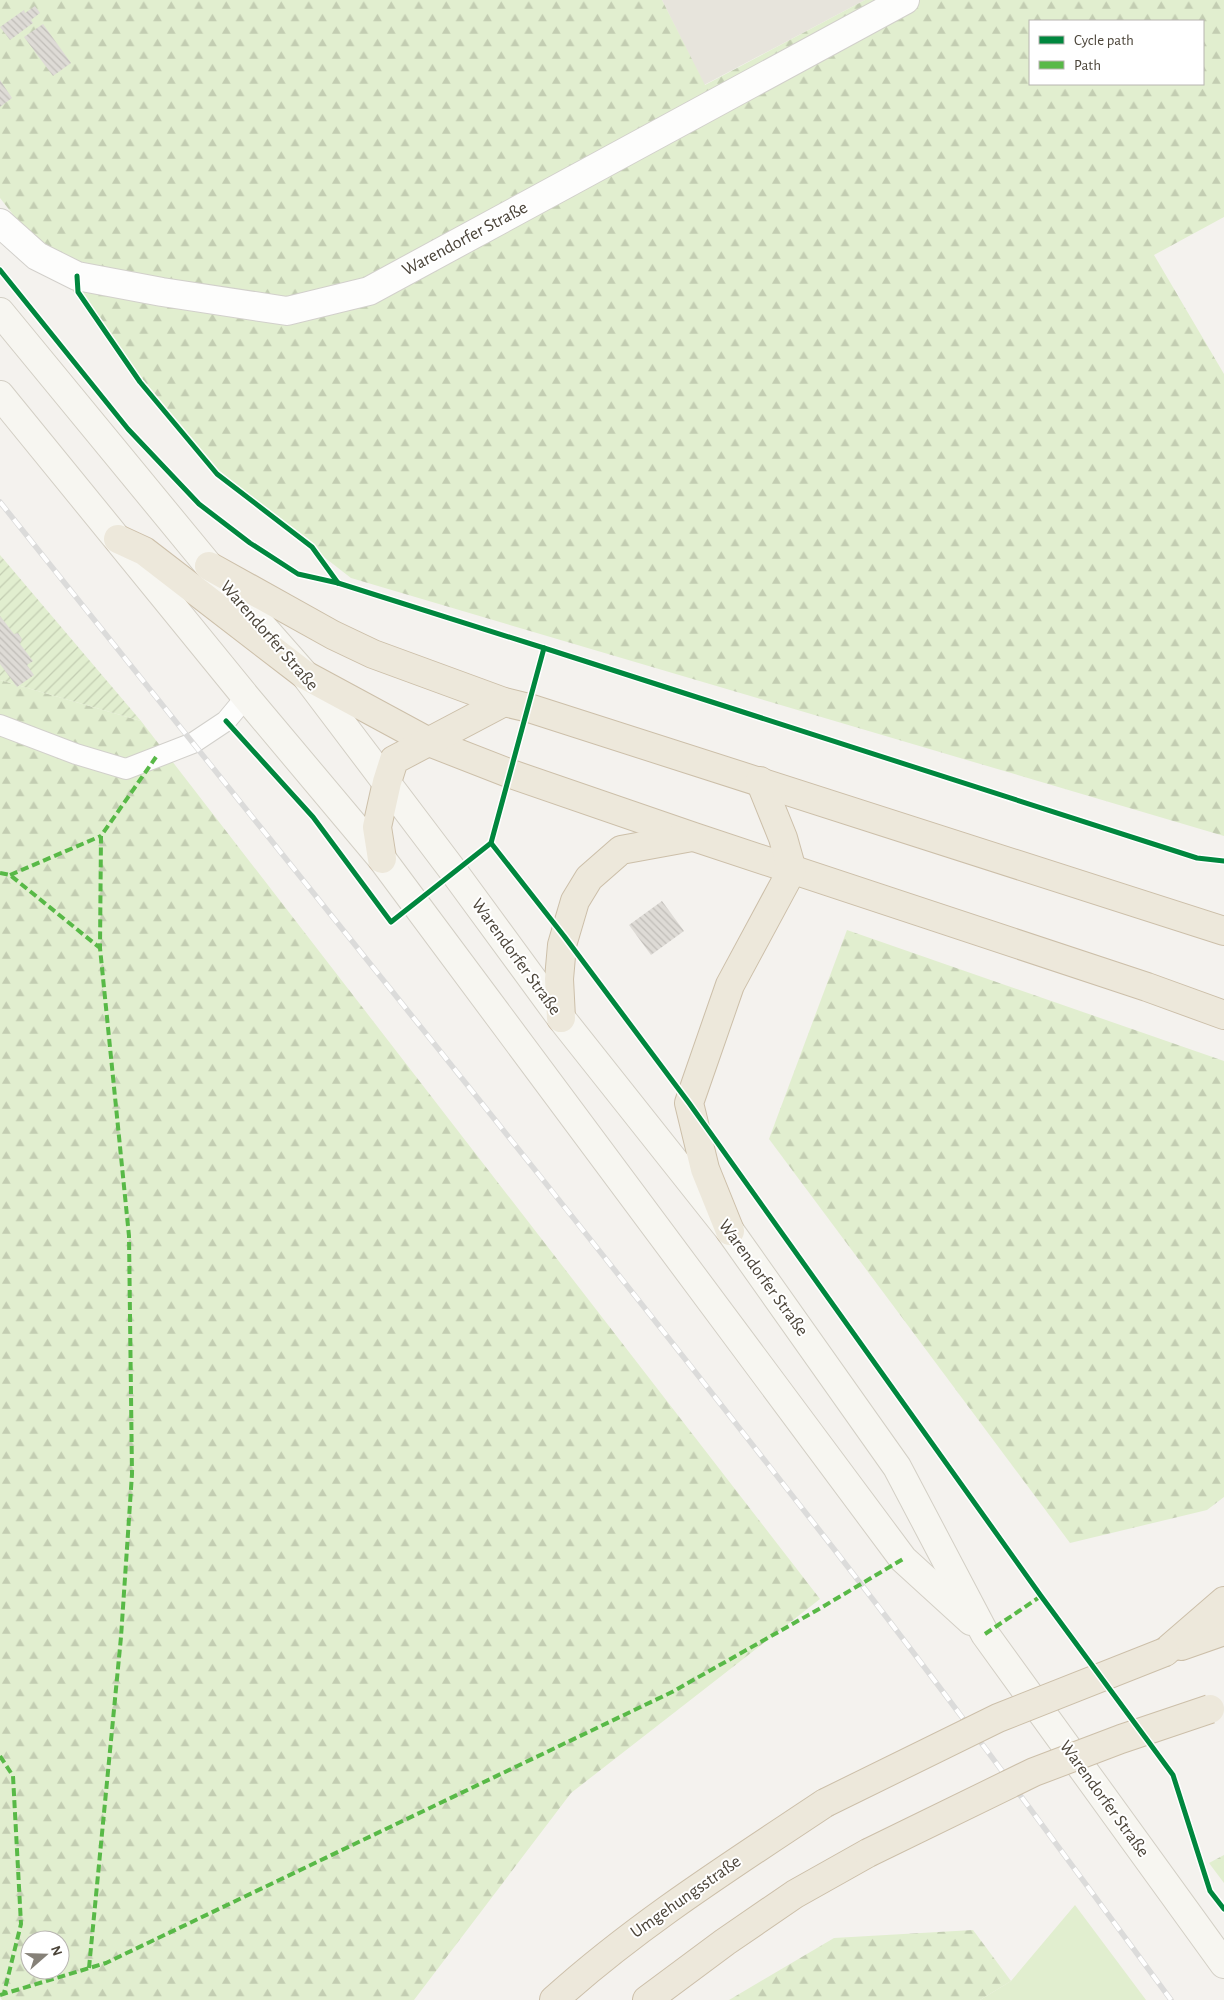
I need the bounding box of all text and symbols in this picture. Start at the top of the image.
legend [1029,20,1204,85]
text: Cycle path [1074,33,1134,48]
text: Path [1074,58,1101,73]
street label: Warendorfer Straße [399,198,531,280]
street label: Warendorfer Straße [217,578,321,694]
street label: Warendorfer Straße [468,895,564,1019]
street label: Warendorfer Straße [715,1216,811,1340]
street label: Warendorfer Straße [1056,1737,1152,1861]
street label: Umgehungsstraße [628,1852,744,1942]
north arrow [20,1930,70,1980]
text: N [48,1944,65,1958]

